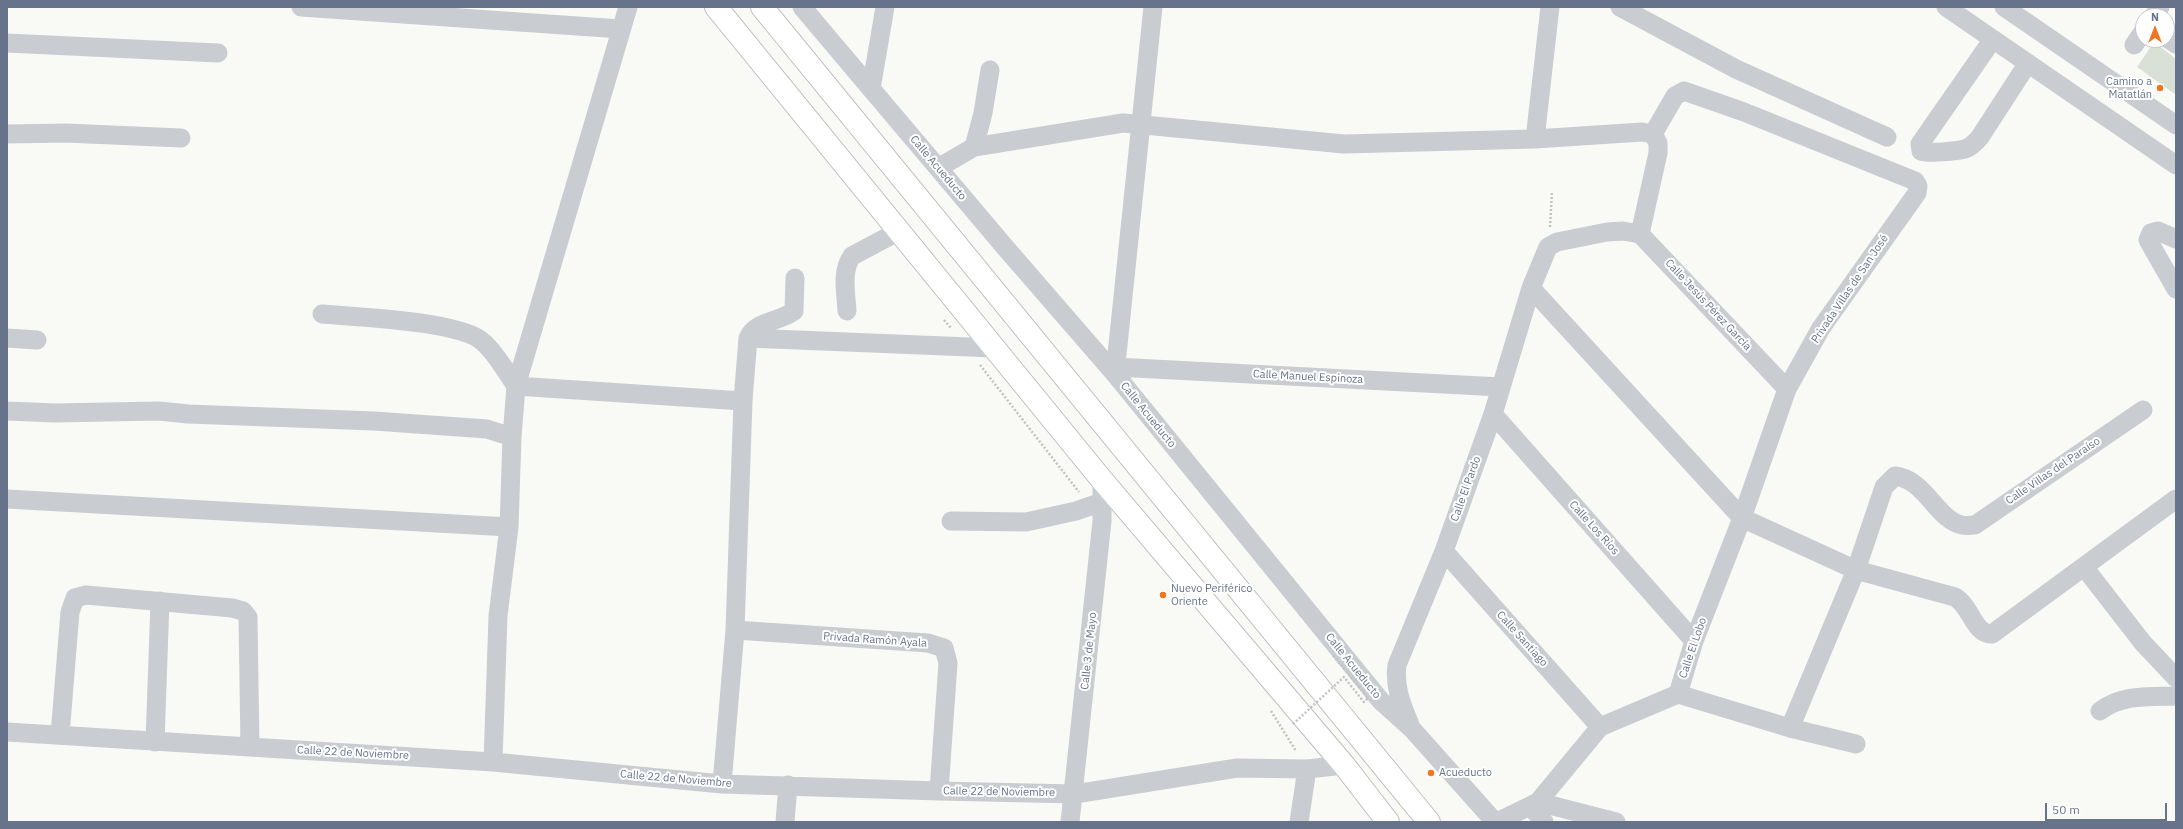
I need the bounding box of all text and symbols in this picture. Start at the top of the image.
north arrow [2135,8,2175,48]
text: N [2151,10,2159,24]
place label: Camino a Matatlán [2106,75,2152,101]
marker: Camino a Matatlán [2155,83,2165,93]
street label: Calle Acueducto [907,133,969,203]
street label: Privada Villas de San José [1809,232,1891,346]
street label: Calle Jesús Pérez García [1662,257,1754,353]
street label: Calle Manuel Espinoza [1253,368,1363,386]
street label: Calle Acueducto [1118,380,1178,450]
street label: Calle Villas del Paraíso [2003,434,2103,508]
street label: Calle El Pardo [1448,455,1484,523]
street label: Calle Los Ríos [1566,498,1622,558]
place label: Nuevo Periférico Oriente [1171,582,1252,608]
marker: Nuevo Periférico Oriente [1158,590,1168,600]
street label: Calle Santiago [1494,609,1550,669]
street label: Calle 3 de Mayo [1078,612,1100,690]
street label: Calle El Lobo [1676,616,1710,680]
street label: Privada Ramón Ayala [823,630,927,650]
street label: Calle Acueducto [1323,631,1383,701]
street label: Calle 22 de Noviembre [297,743,409,763]
place label: Acueducto [1439,766,1492,780]
street label: Calle 22 de Noviembre [620,768,732,790]
marker: Acueducto [1426,768,1436,778]
street label: Calle 22 de Noviembre [943,784,1055,800]
scale bar [2047,795,2169,821]
text: 50 m [2052,802,2080,817]

